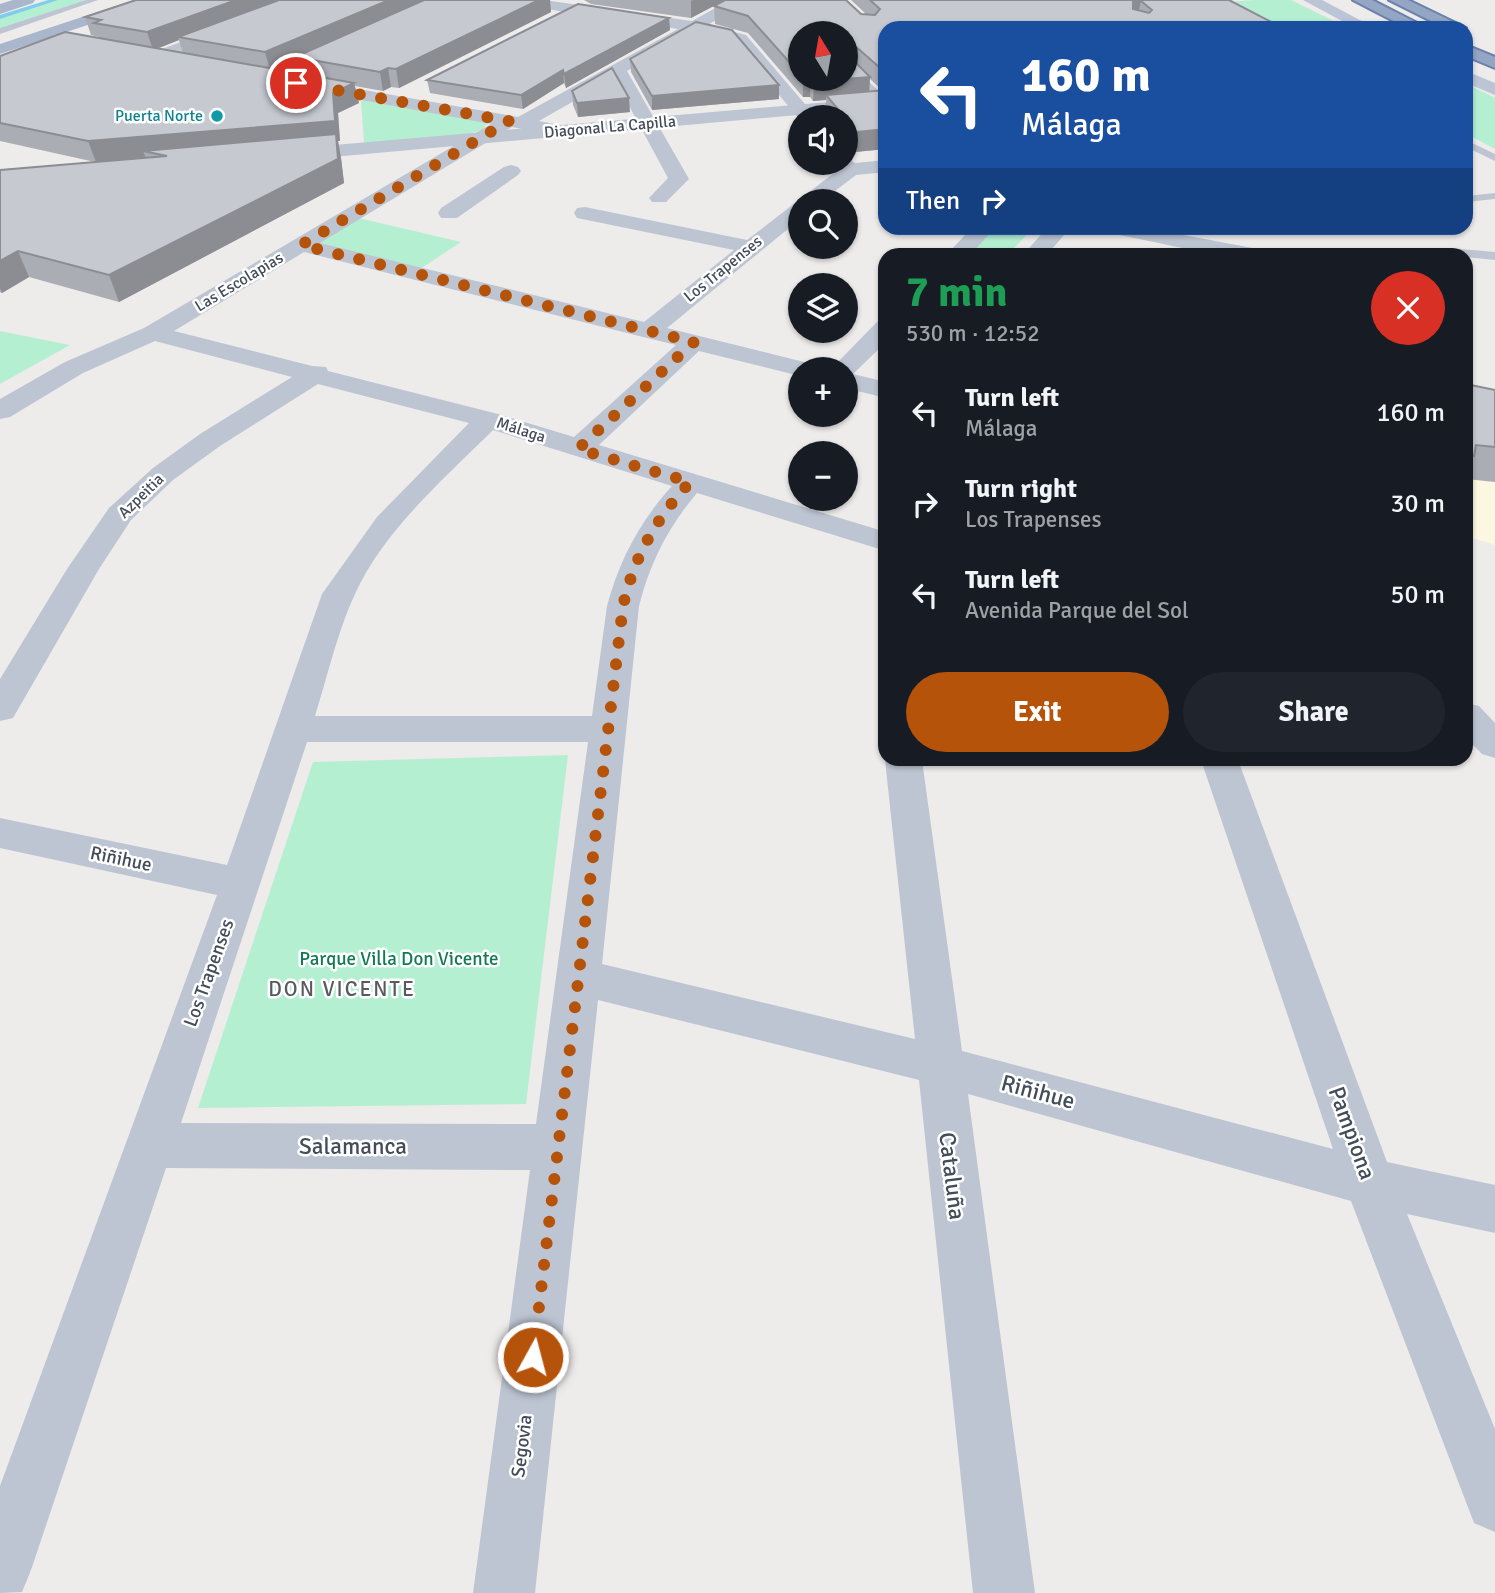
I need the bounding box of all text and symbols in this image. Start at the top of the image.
north arrow [788,21,858,91]
map controls [788,21,858,511]
text: 160 m [1021,45,1151,105]
icon: left [906,49,997,140]
pin [266,53,326,113]
icon: arrive [277,64,315,102]
button: sound [788,105,858,175]
text: Málaga [1021,105,1122,144]
place label: Puerta Norte [115,106,203,126]
marker: Puerta Norte [209,108,225,124]
street label: Diagonal La Capilla [543,111,677,143]
icon: right [974,182,1012,220]
text: Then [906,185,960,217]
button: search [788,189,858,259]
street label: Los Trapenses [680,231,766,307]
street label: Las Escolapias [191,248,287,316]
text: 7 min [906,267,1007,318]
button: close [1371,271,1445,345]
button: layers [788,273,858,343]
text: 530 m · 12:52 [906,319,1040,348]
button: + [788,357,858,427]
text: Turn left [965,382,1059,414]
icon: left [906,394,944,432]
text: 160 m [1376,397,1445,429]
street label: Málaga [494,413,548,447]
text: Málaga [965,414,1037,443]
button: − [788,441,858,511]
street label: Azpeitia [114,469,168,523]
text: Turn right [965,473,1077,505]
icon: right [906,485,944,523]
text: 30 m [1390,488,1445,520]
text: Los Trapenses [965,505,1102,534]
text: Turn left [965,564,1059,596]
icon: left [906,576,944,614]
text: 50 m [1390,579,1445,611]
text: Avenida Parque del Sol [965,596,1189,625]
button: Exit [906,672,1169,752]
button: Share [1183,672,1445,752]
street label: Riñihue [88,841,154,877]
street label: Los Trapenses [178,916,240,1030]
park label: Parque Villa Don Vicente [299,947,499,971]
district label: DON VICENTE [268,976,416,1002]
street label: Riñihue [998,1068,1078,1116]
street label: Pampiona [1322,1082,1382,1184]
street label: Cataluña [932,1130,972,1222]
street label: Salamanca [299,1132,407,1161]
position arrow [496,1320,570,1394]
street label: Segovia [506,1413,538,1479]

